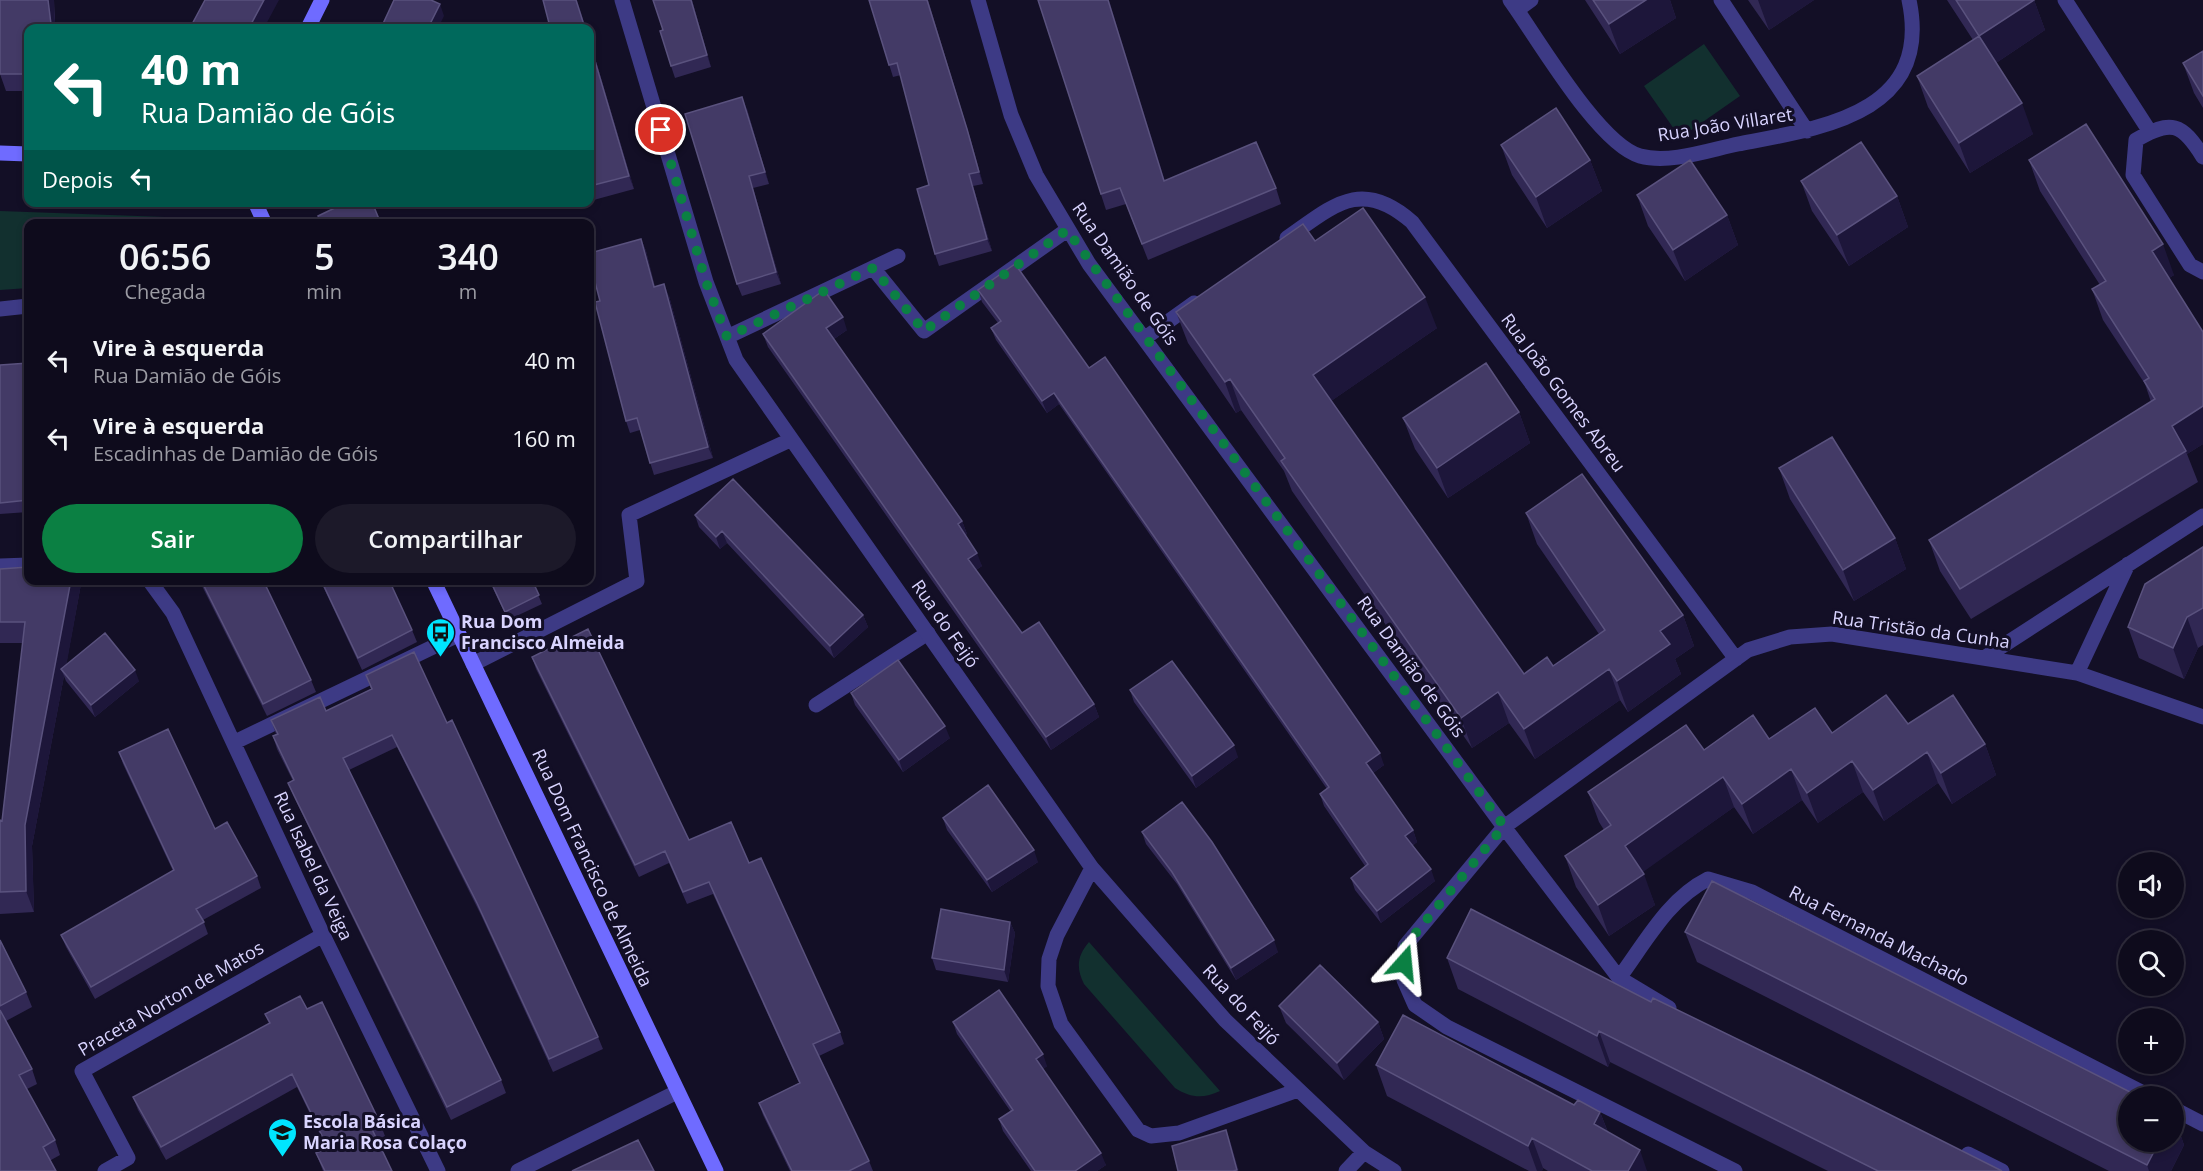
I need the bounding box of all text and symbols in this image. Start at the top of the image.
text: 40 m [141,40,241,97]
icon: left [42,48,120,126]
text: Rua Damião de Góis [141,94,395,131]
street label: Rua João Villaret [1656,102,1794,147]
pin [635,104,686,155]
icon: arrive [644,113,677,146]
icon: left [125,162,158,195]
text: Depois [42,164,113,194]
street label: Rua Damião de Góis [1067,197,1184,350]
text: 06:56 [119,232,211,281]
text: 5 [314,232,335,281]
text: 340 [437,232,499,281]
text: Chegada [124,278,206,305]
text: min [306,278,342,305]
text: m [459,278,477,305]
street label: Rua João Gomes Abreu [1496,308,1631,477]
text: Vire à esquerda [93,332,264,362]
icon: left [42,344,75,377]
text: 40 m [525,345,576,375]
text: Rua Damião de Góis [93,362,281,389]
text: Vire à esquerda [93,410,264,440]
icon: left [42,422,75,455]
text: 160 m [512,423,576,453]
text: Escadinhas de Damião de Góis [93,440,378,467]
button: Sair [42,504,303,573]
button: Compartilhar [315,504,576,573]
street label: Rua do Feijó [907,574,985,672]
street label: Rua Damião de Góis [1352,591,1471,742]
street label: Rua Tristão da Cunha [1831,605,2012,653]
place label: Rua Dom Francisco Almeida [461,609,625,654]
bus stop icon: Rua Dom Francisco Almeida [424,616,456,658]
street label: Rua Dom Francisco de Almeida [527,745,659,990]
street label: Rua Isabel da Veiga [269,787,359,944]
map controls [2118,852,2184,1152]
button: sound [2118,852,2184,918]
street label: Rua Fernanda Machado [1785,879,1974,991]
button: search [2118,930,2184,996]
position arrow [1372,931,1436,995]
street label: Praceta Norton de Matos [73,935,268,1061]
street label: Rua do Feijó [1198,959,1286,1050]
button: + [2118,1008,2184,1074]
button: − [2118,1086,2184,1152]
place label: Escola Básica Maria Rosa Colaço [303,1109,467,1154]
school or university icon: Escola Básica Maria Rosa Colaço [266,1116,298,1158]

